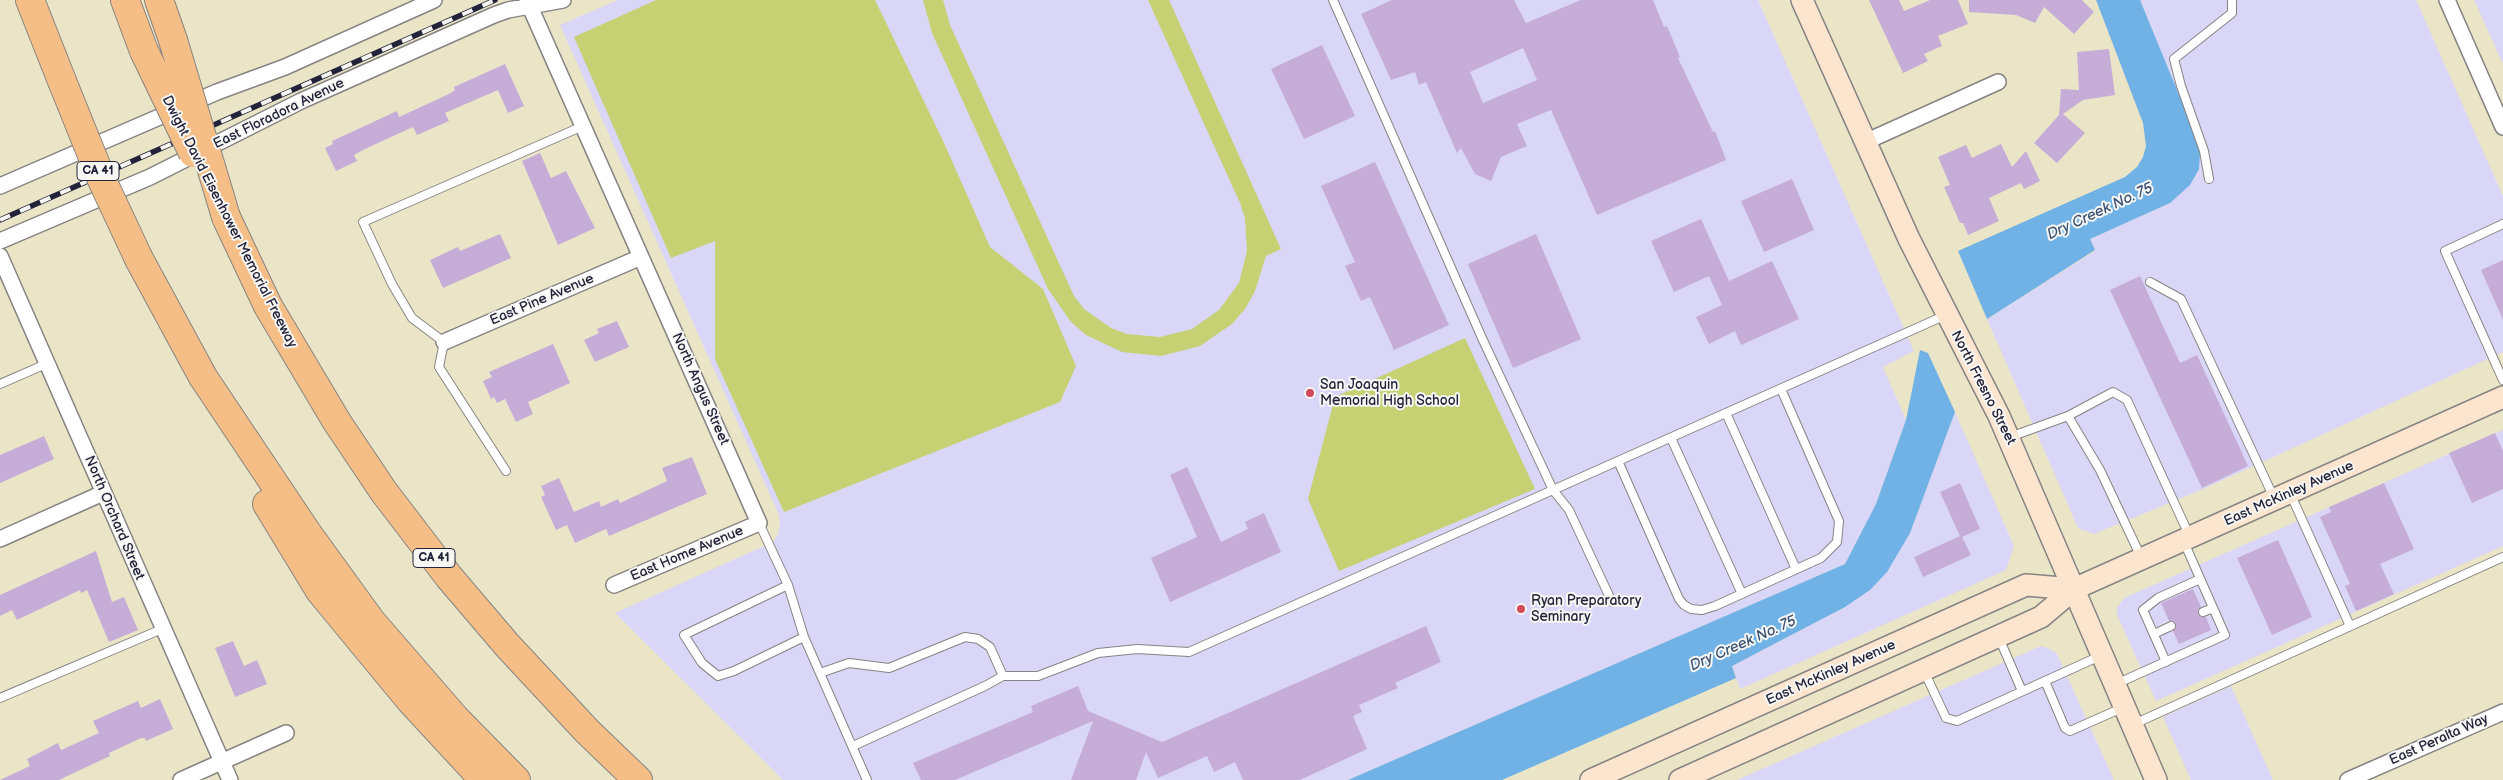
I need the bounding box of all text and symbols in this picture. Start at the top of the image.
street label: East Floradora Avenue [211,75,347,153]
street label: Dwight David Eisenhower Memorial Freeway [158,93,300,351]
road number: CA 41 [77,162,119,180]
water label: Dry Creek No. 75 [2044,180,2156,244]
street label: East Pine Avenue [488,271,596,329]
street label: North Fresno Street [1947,328,2019,448]
street label: North Angus Street [668,330,732,448]
place label: San Joaquin Memorial High School [1320,377,1459,410]
marker: San Joaquin Memorial High School [1304,387,1316,399]
street label: North Orchard Street [80,453,148,583]
street label: East McKinley Avenue [2222,458,2356,530]
street label: East Home Avenue [628,523,746,585]
road number: CA 41 [413,548,455,568]
place label: Ryan Preparatory Seminary [1531,593,1641,626]
marker: Ryan Preparatory Seminary [1515,603,1527,615]
water label: Dry Creek No. 75 [1687,612,1799,676]
street label: East McKinley Avenue [1764,637,1898,709]
street label: East Peralta Way [2387,711,2491,769]

